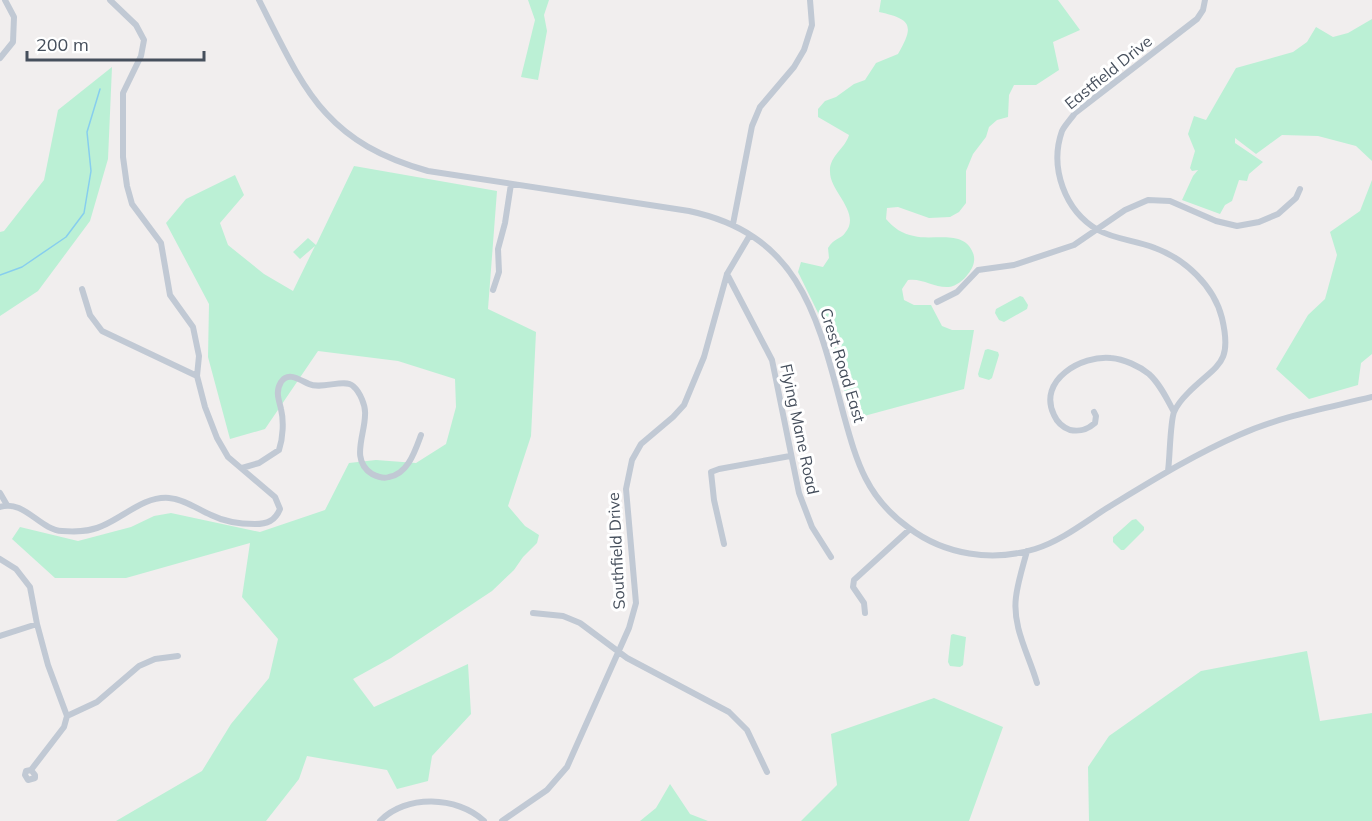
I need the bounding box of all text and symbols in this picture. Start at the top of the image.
scale bar [27,24,204,62]
street label: Eastfield Drive [1060,31,1156,113]
text: 200 m [36,33,89,56]
street label: Crest Road East [816,305,870,425]
street label: Flying Mane Road [776,362,824,496]
street label: Southfield Drive [603,492,629,610]

